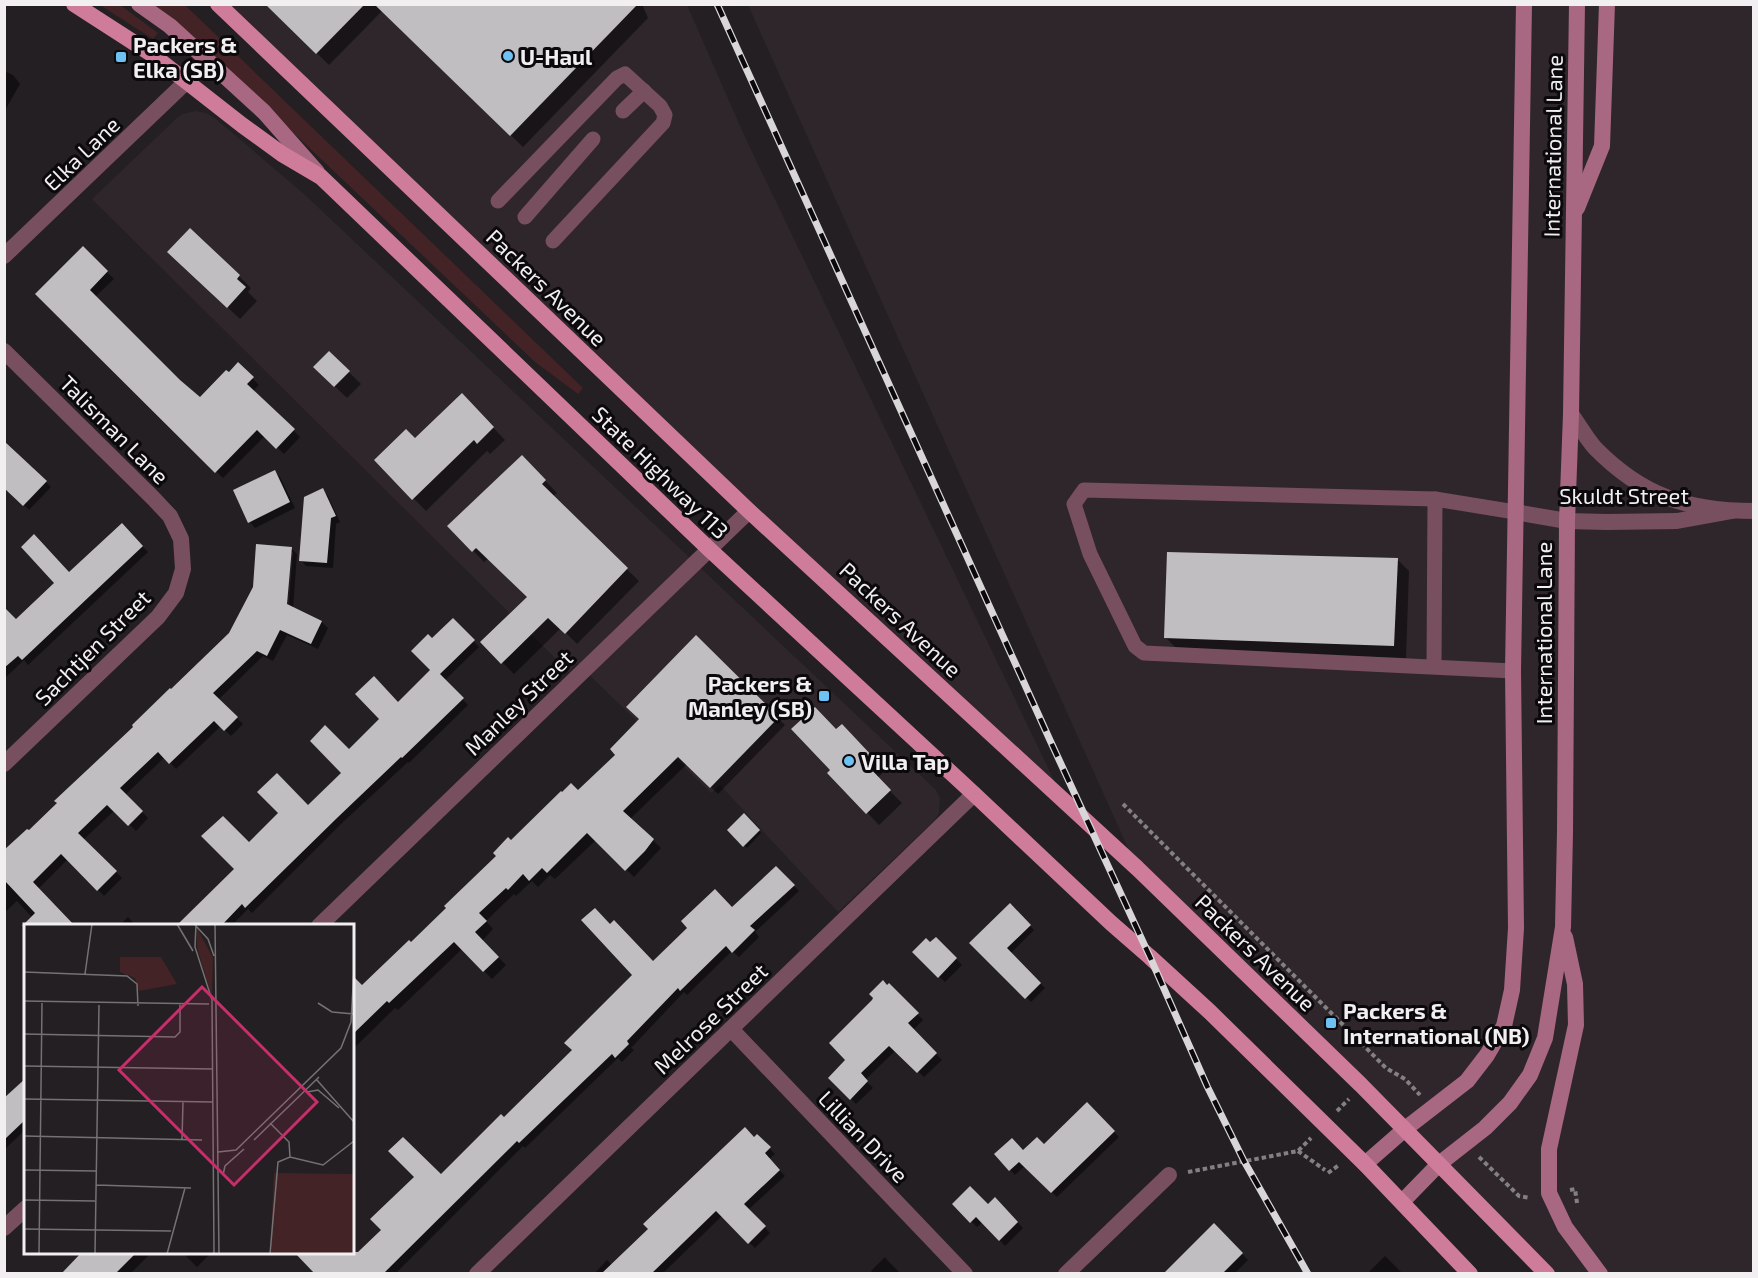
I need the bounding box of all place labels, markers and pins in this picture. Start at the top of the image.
place label: Packers & Elka (SB) [133,31,237,82]
place label: U-Haul [520,43,593,69]
marker: U-Haul [501,49,515,63]
marker: Packers & Elka (SB) [114,50,128,64]
place label: Packers & Manley (SB) [688,670,812,722]
marker: Packers & Manley (SB) [817,689,831,703]
place label: Villa Tap [861,748,949,774]
marker: Villa Tap [842,754,856,768]
place label: Packers & International (NB) [1343,997,1529,1048]
marker: Packers & International (NB) [1324,1016,1338,1030]

